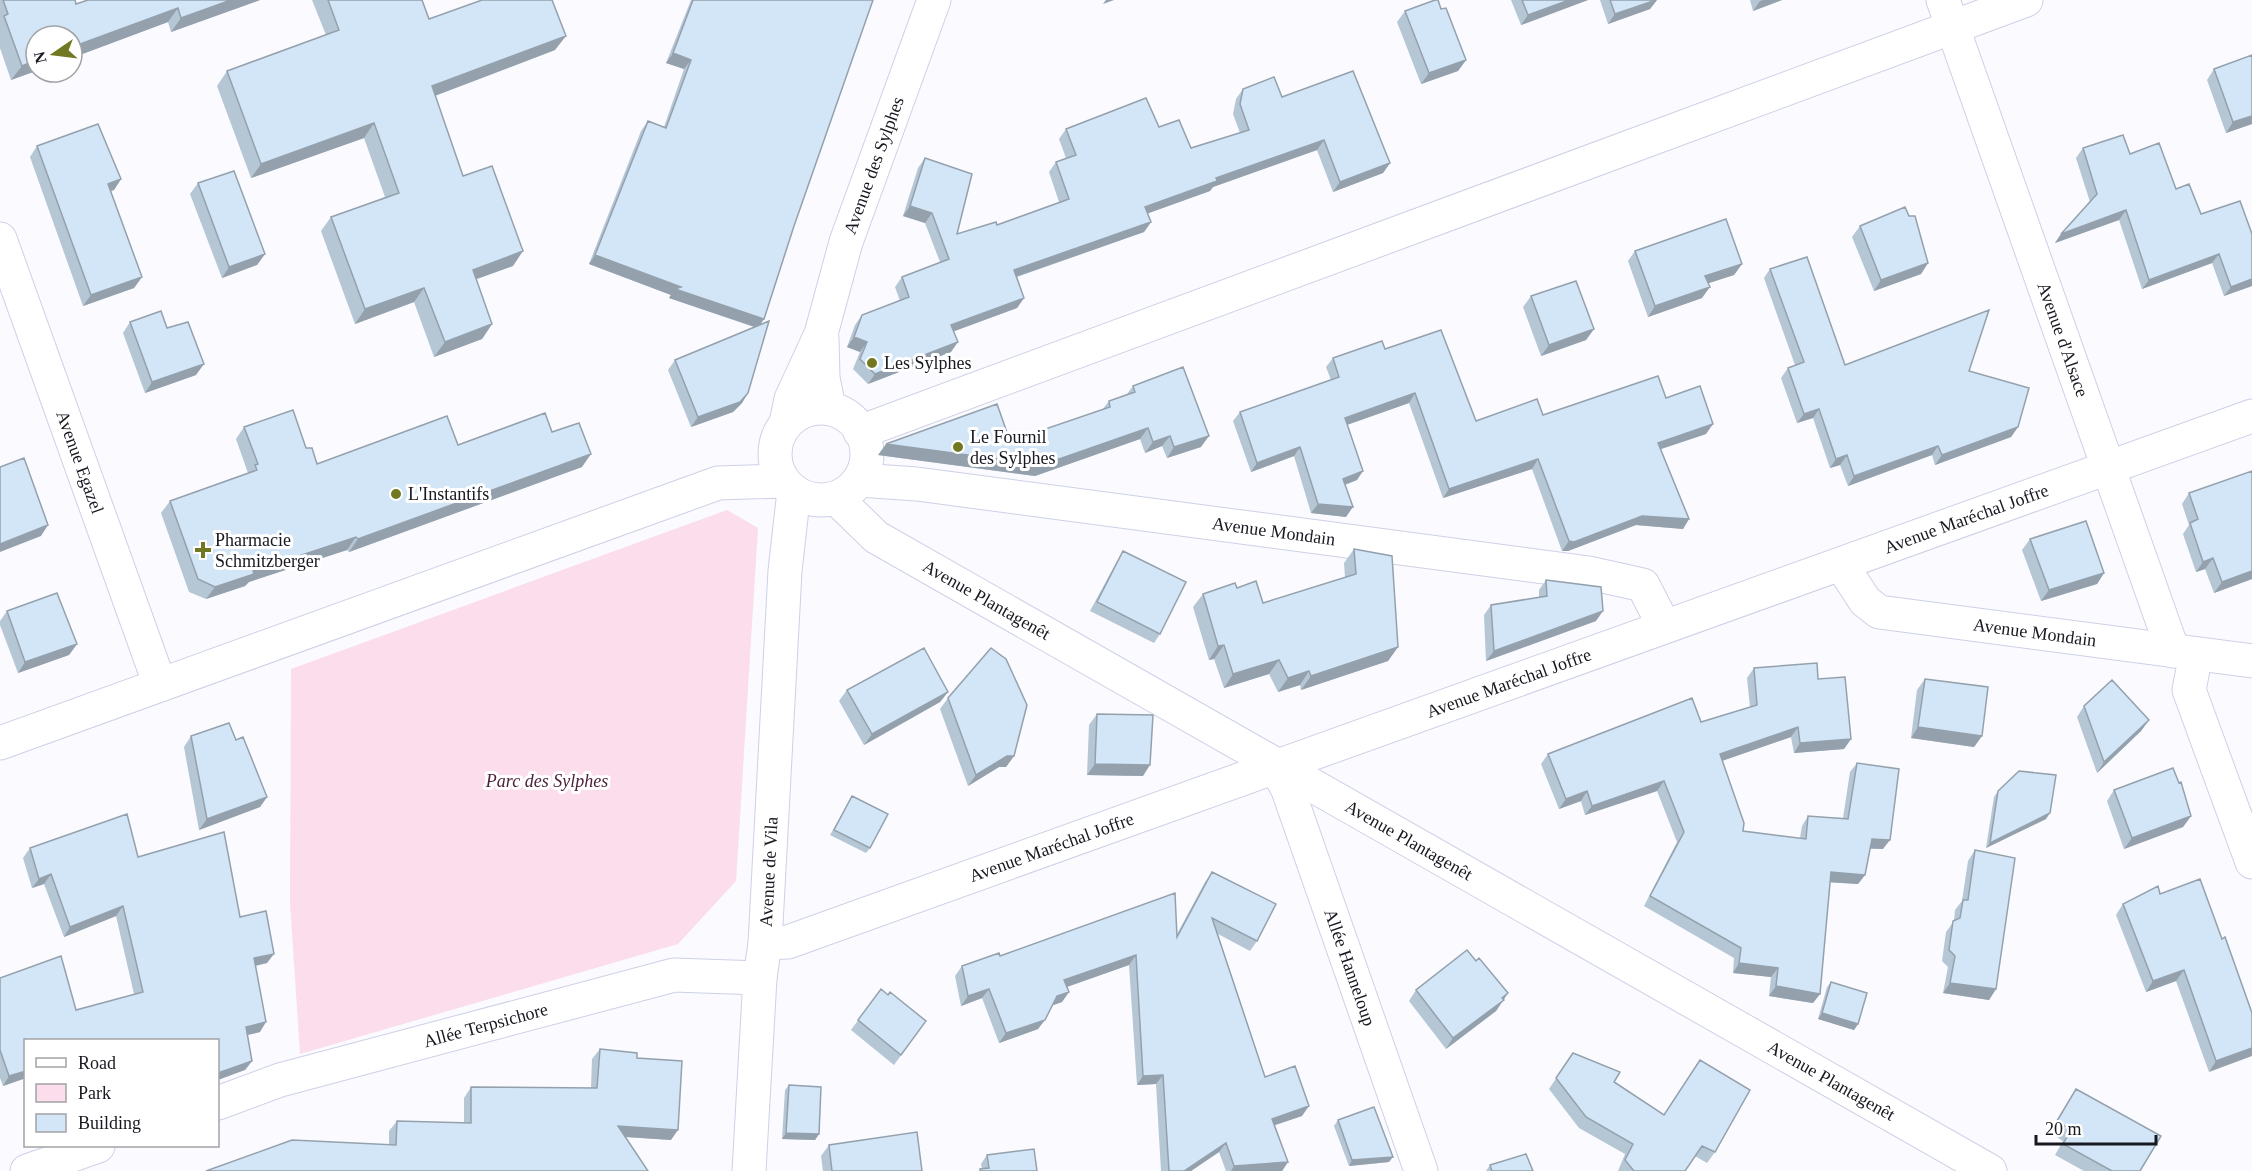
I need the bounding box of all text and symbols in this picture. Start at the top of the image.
north arrow [24,24,84,84]
text: N [30,49,50,65]
street label: Avenue des Sylphes [840,94,908,237]
street label: Avenue d'Alsace [2033,279,2092,400]
place label: Les Sylphes [884,353,972,373]
marker: Les Sylphes [865,356,879,370]
street label: Avenue Egazel [52,408,108,516]
place label: Le Fournil des Sylphes [970,427,1056,468]
marker: Le Fournil des Sylphes [951,440,965,454]
street label: Avenue Maréchal Joffre [1881,480,2051,557]
place label: L'Instantifs [408,484,489,504]
marker: L'Instantifs [389,487,403,501]
street label: Avenue Mondain [1211,513,1337,549]
place label: Pharmacie Schmitzberger [215,530,320,571]
marker: Pharmacie Schmitzberger [196,543,210,557]
street label: Avenue Plantagenêt [919,556,1054,644]
street label: Avenue Mondain [1972,614,2098,650]
street label: Avenue Maréchal Joffre [1424,644,1594,722]
park label: Parc des Sylphes [485,771,608,791]
street label: Avenue Plantagenêt [1342,796,1476,884]
street label: Avenue Maréchal Joffre [967,809,1136,886]
street label: Avenue de Vila [756,816,782,927]
street label: Allée Hanneloup [1320,906,1380,1028]
street label: Allée Terpsichore [421,999,550,1051]
street label: Avenue Plantagenêt [1764,1037,1898,1125]
legend [24,1039,219,1147]
text: Road [78,1053,116,1073]
text: Park [78,1083,111,1103]
scale bar [2036,1108,2156,1146]
text: Building [78,1113,141,1133]
text: 20 m [2045,1119,2082,1139]

